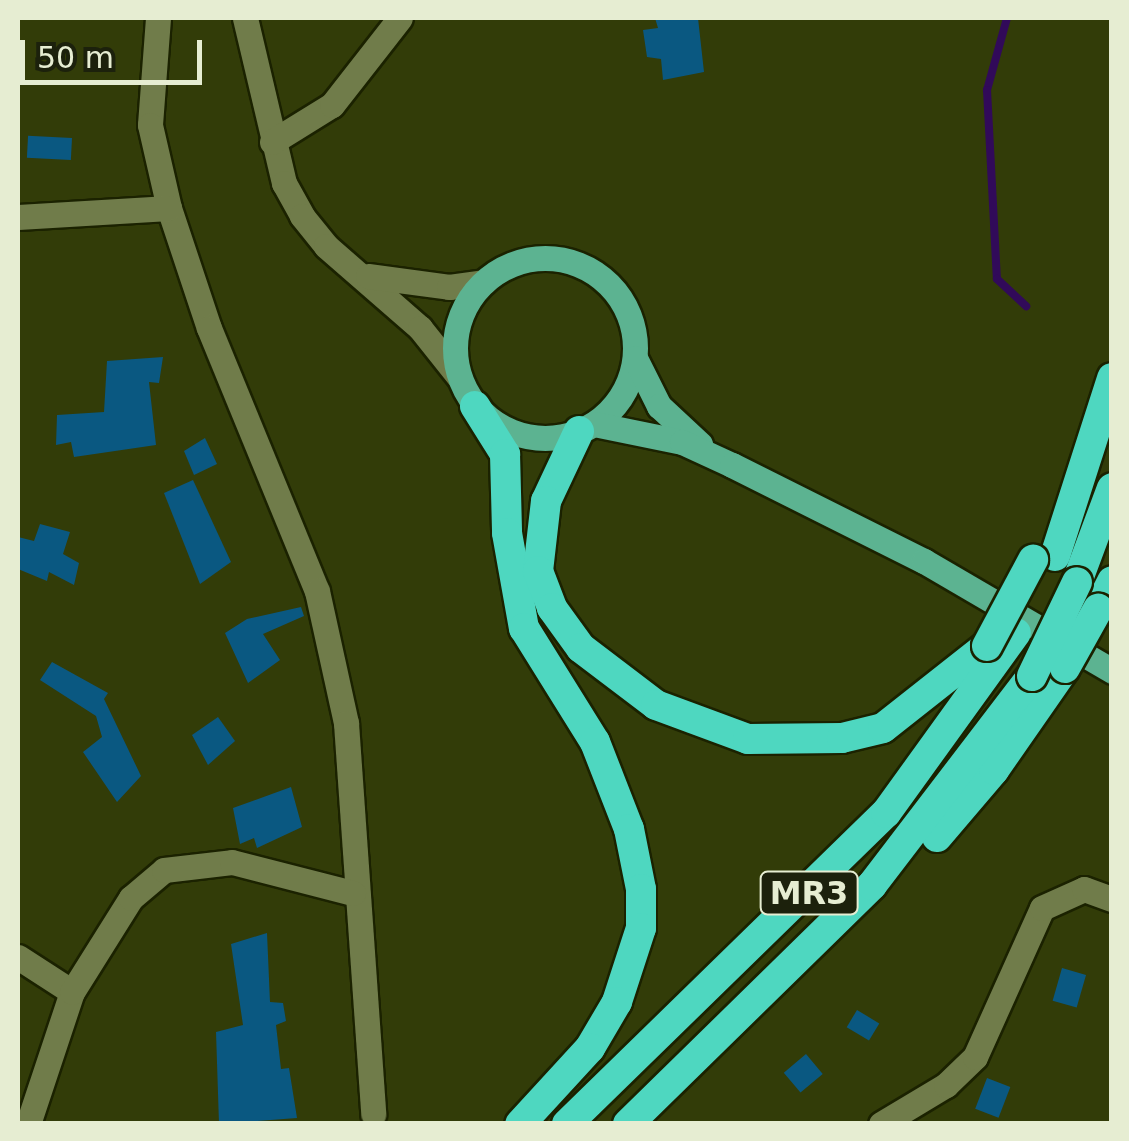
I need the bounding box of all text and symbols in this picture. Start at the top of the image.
scale bar [25,20,208,82]
text: 50 m [37,40,114,75]
road number: MR3 [759,866,859,920]

